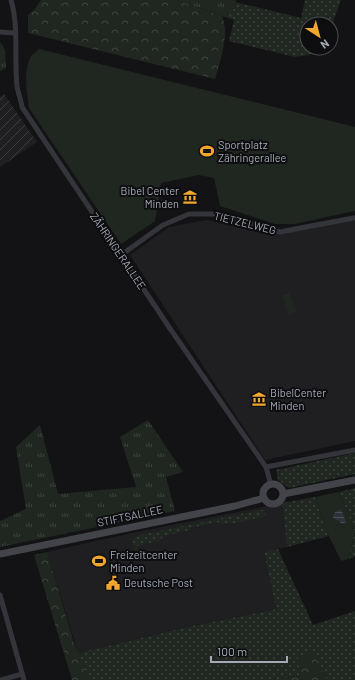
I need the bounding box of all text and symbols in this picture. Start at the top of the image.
north arrow [299,16,339,56]
text: N [318,37,332,52]
place label: Sportplatz Zähringerallee [218,138,287,164]
sports icon: Sportplatz Zähringerallee [199,143,215,159]
place label: Bibel Center Minden [121,184,179,210]
museum icon: Bibel Center Minden [182,189,198,205]
street label: ZÄHRINGERALLEE [88,209,150,292]
street label: TIETZELWEG [213,209,278,237]
place label: BibelCenter Minden [270,386,326,412]
museum icon: BibelCenter Minden [251,391,267,407]
street label: STIFTSALLEE [96,502,164,529]
place label: Freizeitcenter Minden [110,548,177,574]
sports icon: Freizeitcenter Minden [91,553,107,569]
public building icon: Deutsche Post [105,575,121,591]
place label: Deutsche Post [124,576,193,589]
scale bar [211,638,287,664]
text: 100 m [217,644,247,658]

